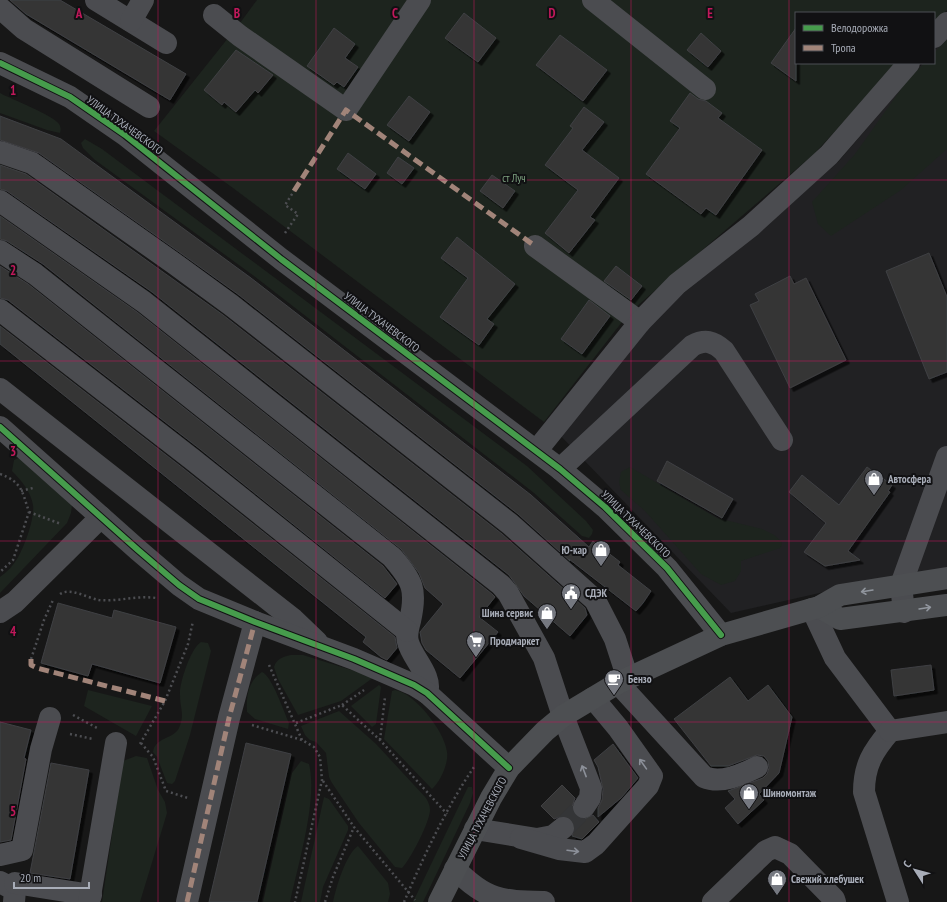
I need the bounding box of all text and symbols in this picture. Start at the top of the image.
text: A [75,5,83,22]
text: B [234,5,240,22]
text: C [392,5,398,22]
text: D [549,5,556,22]
text: E [707,5,713,22]
legend [795,12,935,64]
text: Велодорожка [831,20,888,35]
text: Тропа [831,40,856,55]
text: 1 [10,82,16,99]
street label: УЛИЦА ТУХАЧЕВСКОГО [84,93,166,157]
park label: ст Луч [502,171,526,185]
text: 2 [10,262,16,279]
street label: УЛИЦА ТУХАЧЕВСКОГО [342,289,422,355]
text: 3 [10,443,16,460]
shop icon: Автосфера [863,468,885,496]
place label: Автосфера [887,472,932,486]
street label: УЛИЦА ТУХАЧЕВСКОГО [598,487,674,561]
shop icon: Ю-кар [590,539,612,567]
place label: Ю-кар [562,543,587,557]
public building icon: СДЭК [560,582,582,610]
place label: СДЭК [585,586,608,600]
one-way arrow [861,587,874,595]
shop icon: Шина сервис [536,602,558,630]
one-way arrow [918,604,931,612]
place label: Шина сервис [482,606,533,620]
text: 4 [10,623,17,640]
supermarket icon: Продмаркет [465,630,487,658]
place label: Продмаркет [490,634,539,648]
cafe icon: Бензо [603,668,625,696]
place label: Бензо [628,672,652,686]
one-way arrow [639,758,647,769]
one-way arrow [580,765,588,777]
street label: УЛИЦА ТУХАЧЕВСКОГО [454,775,510,861]
shop icon: Шиномонтаж [738,782,760,810]
place label: Шиномонтаж [763,786,817,800]
text: 5 [10,803,16,820]
one-way arrow [566,847,579,854]
north arrow [895,850,935,890]
text: С [900,858,914,870]
scale bar [14,864,89,890]
shop icon: Свежий хлебушек [766,868,788,896]
text: 20 m [20,870,41,885]
place label: Свежий хлебушек [791,872,864,886]

